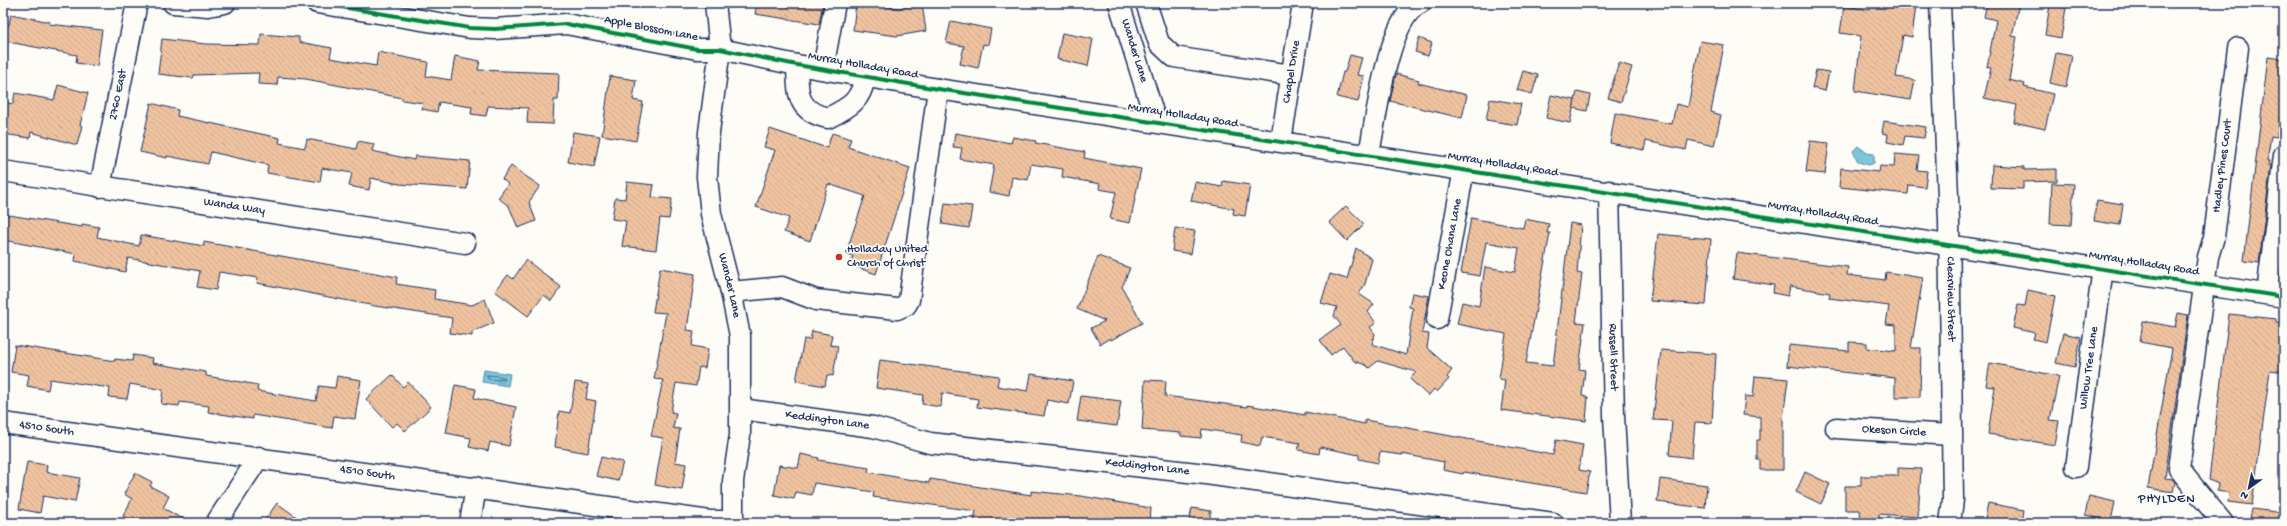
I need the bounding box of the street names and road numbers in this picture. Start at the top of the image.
street label: Apple Blossom Lane [603,13,700,45]
street label: Wander Lane [1117,17,1151,85]
street label: Chapel Drive [1280,39,1304,104]
street label: Murray Holladay Road [807,49,920,83]
street label: 2760 East [107,67,131,121]
street label: Murray Holladay Road [1127,100,1240,132]
street label: Hadley Pines Court [2210,117,2236,214]
street label: Murray Holladay Road [1447,149,1560,181]
street label: Wanda Way [203,195,266,219]
street label: Keone Ohana Lane [1435,197,1466,291]
street label: Murray Holladay Road [1767,198,1880,230]
street label: Murray Holladay Road [2088,248,2201,280]
street label: Wander Lane [714,252,743,320]
street label: Clearview Street [1943,256,1958,342]
street label: Russell Street [1605,323,1620,392]
street label: Willow Tree Lane [2077,325,2102,410]
street label: Keddington Lane [784,408,871,434]
street label: 4510 South [18,418,75,440]
street label: Okeson Circle [1861,423,1927,441]
street label: Keddington Lane [1104,456,1191,479]
street label: 4510 South [339,463,396,484]

